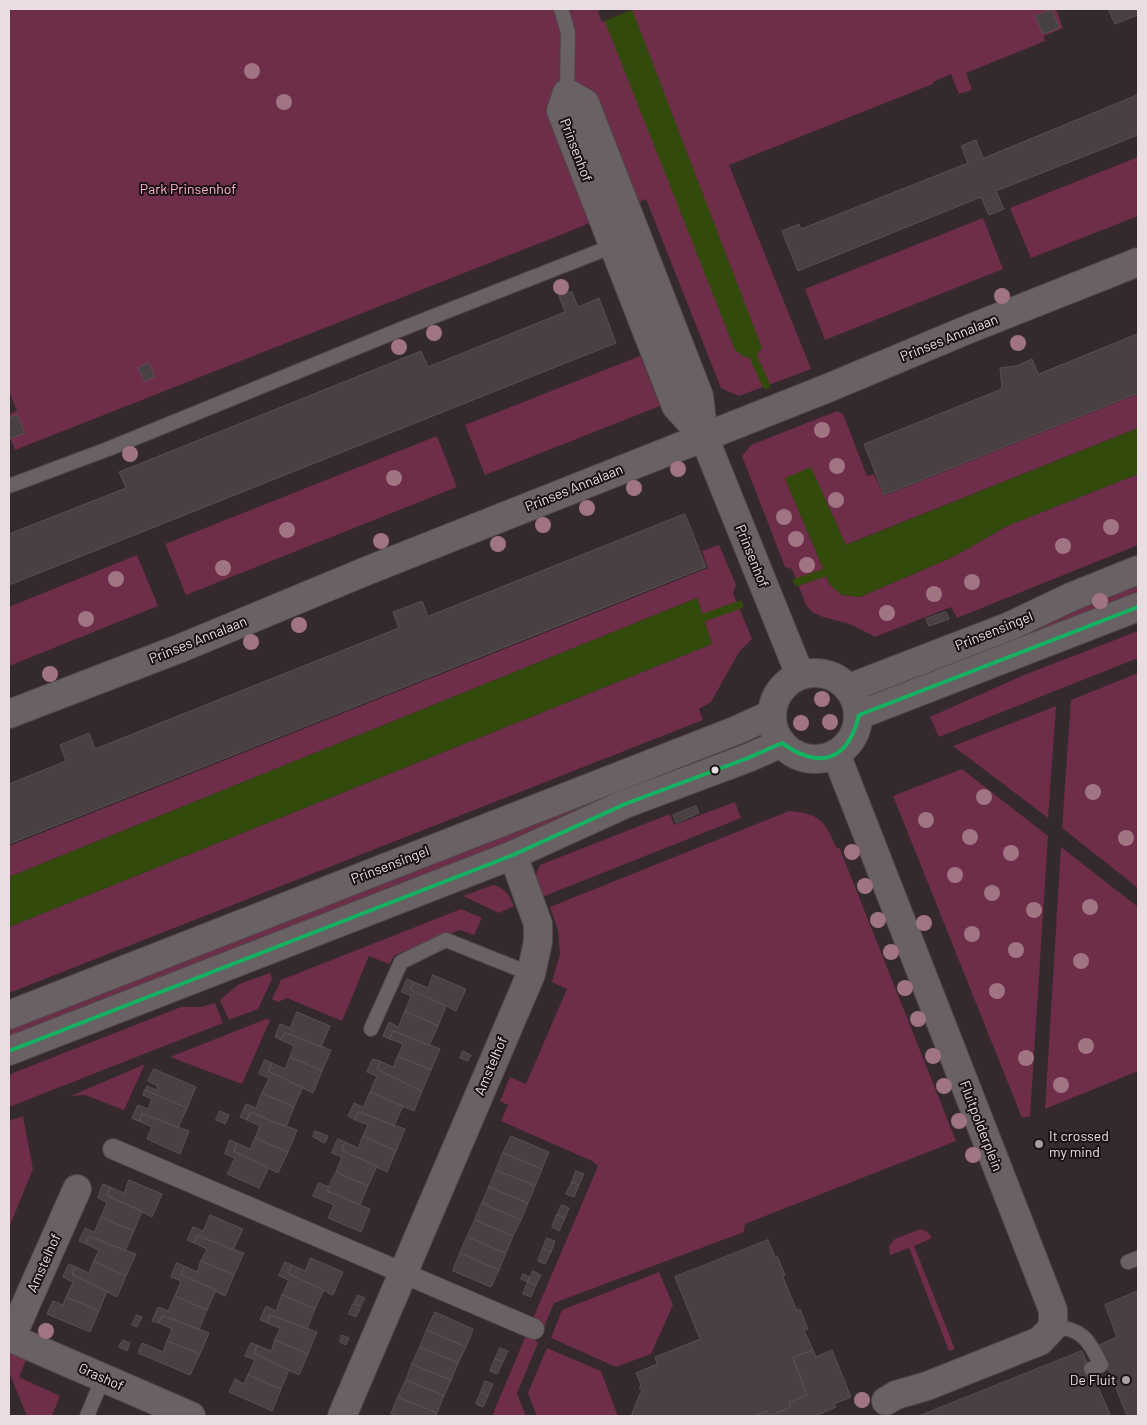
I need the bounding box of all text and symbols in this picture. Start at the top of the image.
street label: Prinsenhof [556,116,596,184]
park label: Park Prinsenhof [140,181,236,197]
street label: Prinses Annalaan [898,311,1000,365]
street label: Prinses Annalaan [523,461,625,515]
street label: Prinsenhof [732,522,772,590]
street label: Prinsensingel [953,608,1035,654]
street label: Prinses Annalaan [147,613,249,667]
unlabelled marker [710,765,720,775]
street label: Prinsensingel [349,842,431,888]
street label: Amstelhof [471,1034,511,1098]
street label: Fluitpolderplein [956,1078,1006,1174]
place label: It crossed my mind [1049,1128,1109,1160]
marker: It crossed my mind [1033,1138,1045,1150]
street label: Amstelhof [24,1231,64,1295]
street label: Grashof [76,1360,126,1394]
place label: De Fluit [1070,1372,1116,1388]
marker: De Fluit [1120,1374,1132,1386]

